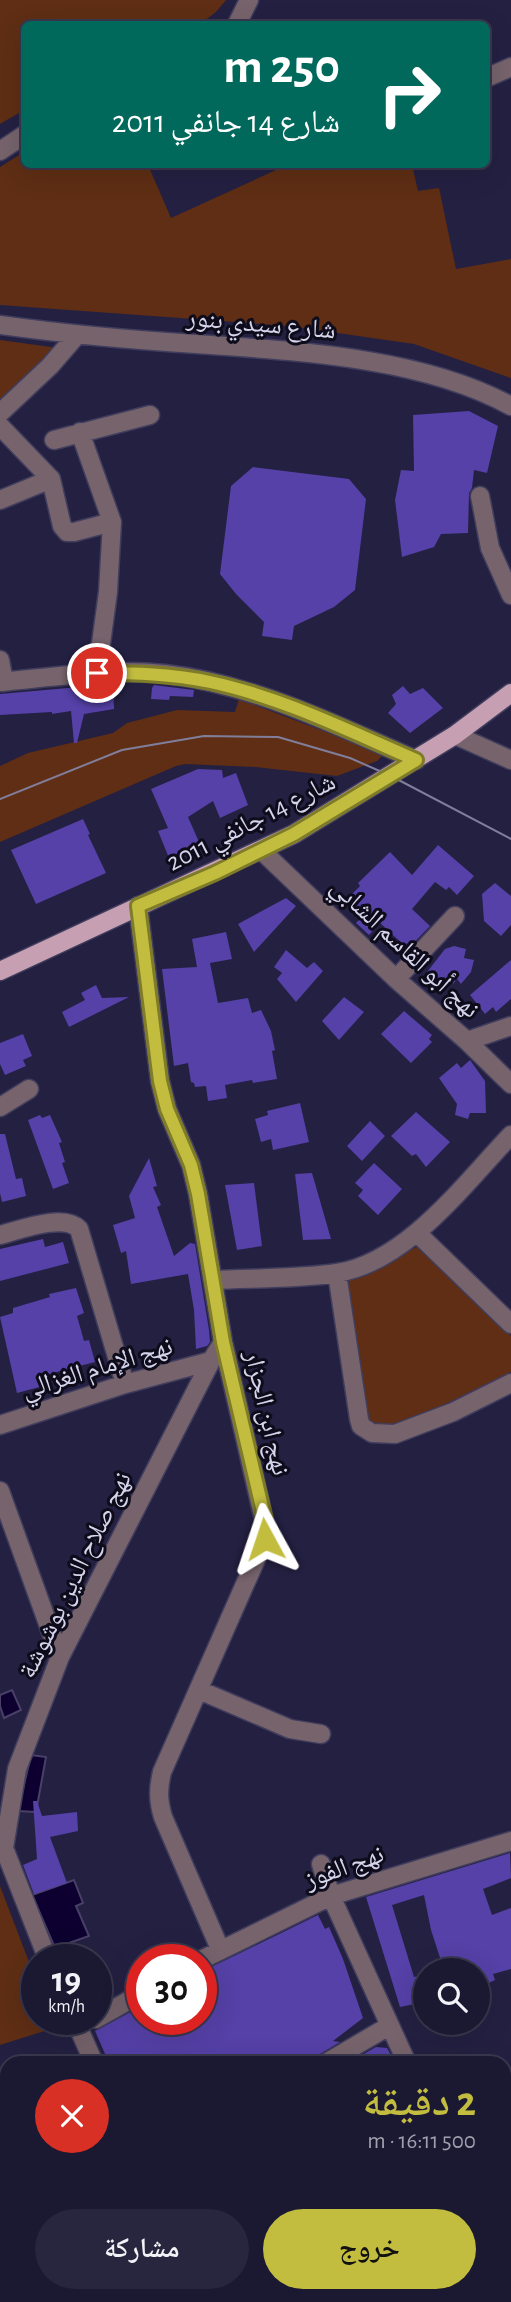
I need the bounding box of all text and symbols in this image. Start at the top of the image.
text: 250 m [223,43,340,92]
icon: right [364,49,455,140]
text: شارع 14 جانفي 2011 [112,106,340,138]
street label: شارع سيدي بنور [184,304,337,350]
pin [67,643,127,703]
icon: arrive [78,654,116,692]
street label: شارع 14 جانفي 2011 [162,768,342,882]
street label: نهج أبو القاسم الشابي [321,870,487,1028]
street label: نهج الإمام الغزالي [18,1333,177,1410]
street label: نهج ابن الجزار [237,1347,294,1479]
street label: نهج صلاح الدين بوشوشة [14,1468,139,1683]
position arrow [228,1502,302,1576]
street label: نهج الفوز [300,1841,388,1897]
speed limit sign: 30 [126,1944,217,2035]
map controls [413,1958,490,2035]
button: search [413,1958,490,2035]
text: 19 [52,1963,81,1998]
text: km/h [48,1998,85,2016]
button: close [35,2079,109,2153]
text: 2 دقيقة [363,2081,476,2123]
text: 500 m · 16:11 [367,2130,476,2153]
button: مشاركة [35,2209,249,2289]
button: خروج [263,2209,476,2289]

